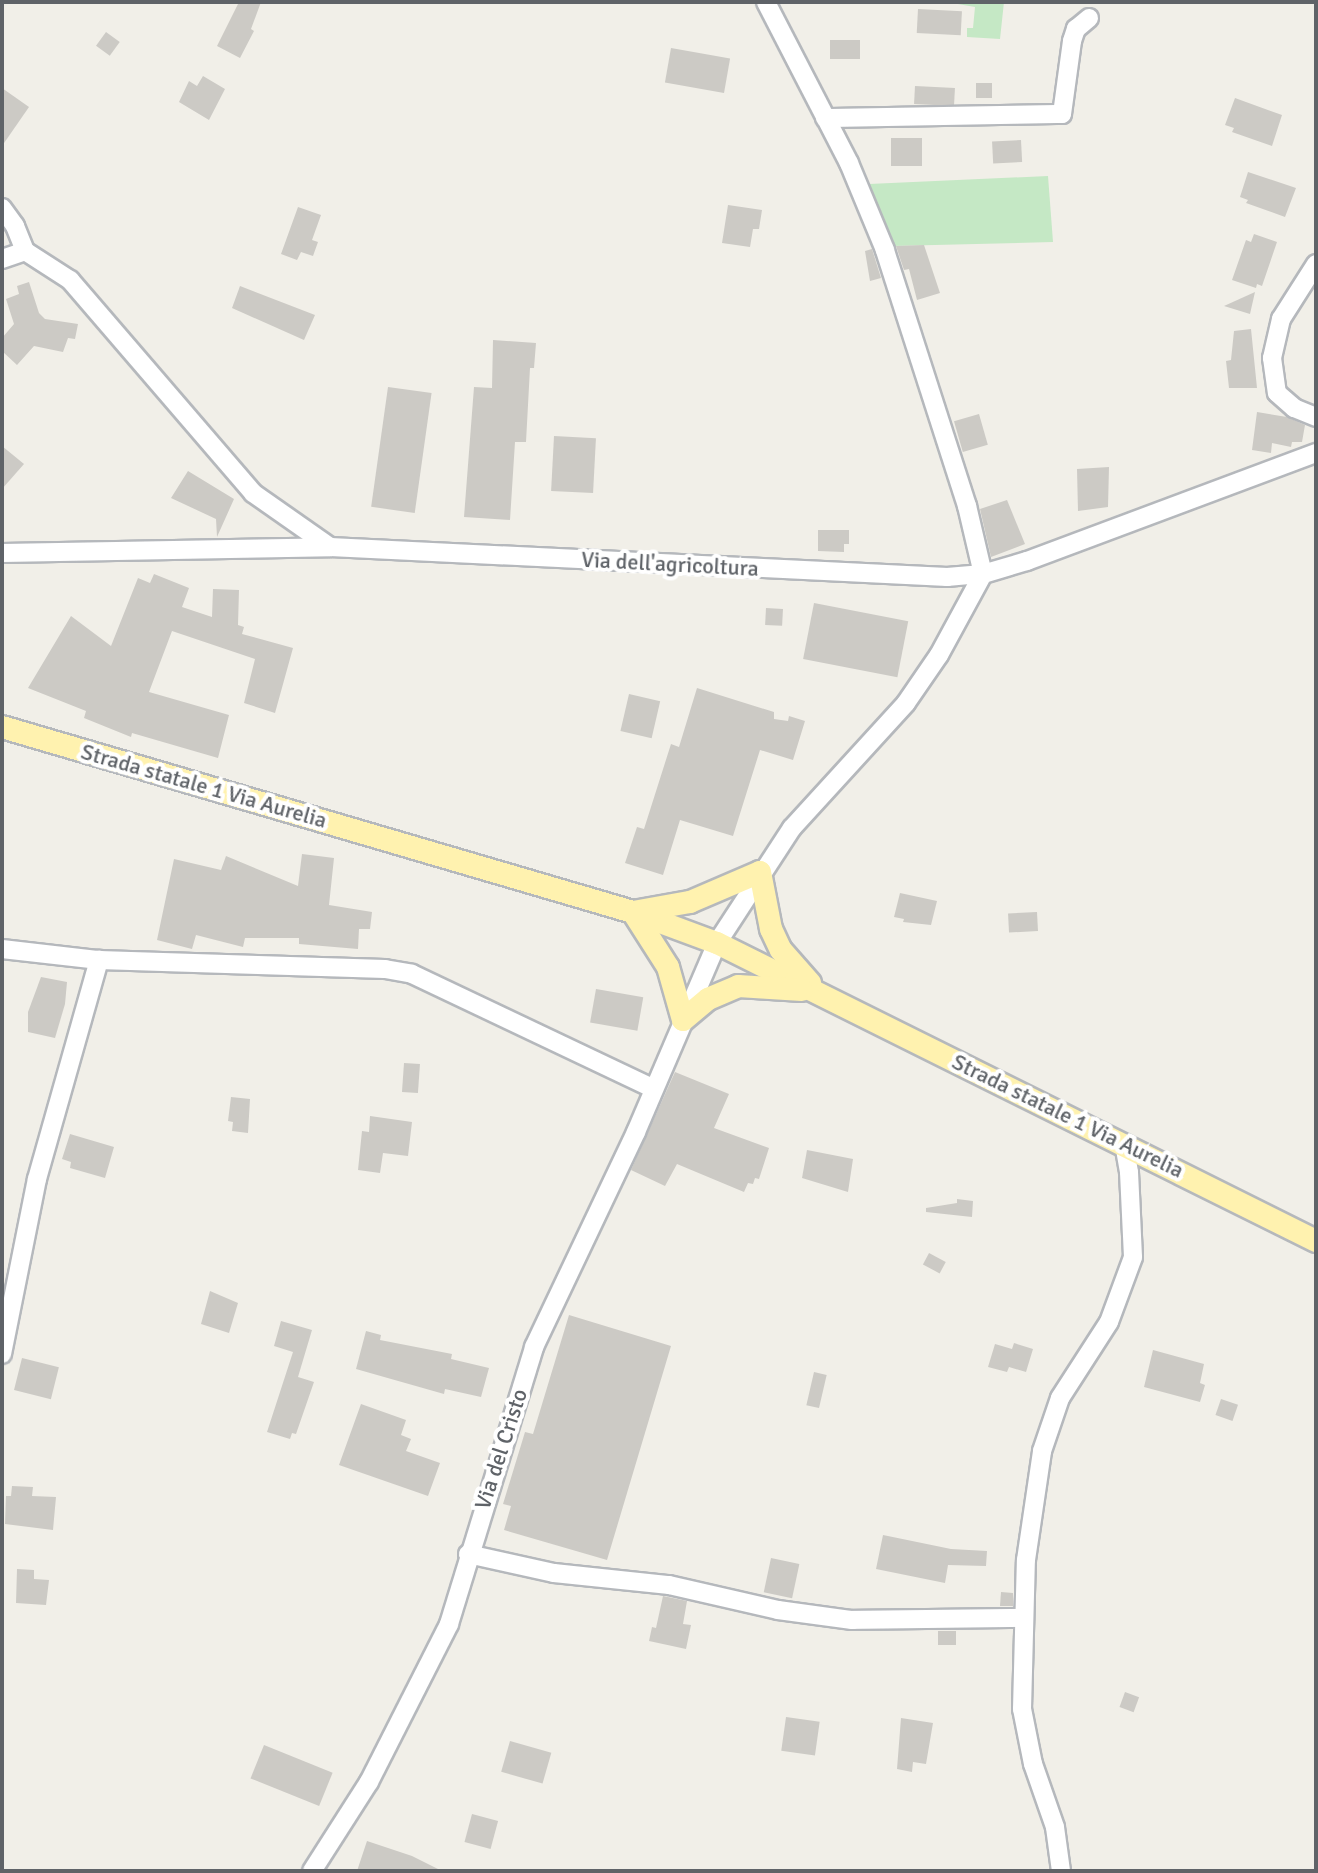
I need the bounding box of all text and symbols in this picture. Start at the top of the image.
street label: Via dell'agricoltura [581,546,759,582]
street label: Strada statale 1 Via Aurelia [78,738,330,834]
street label: Strada statale 1 Via Aurelia [948,1048,1188,1184]
street label: Via del Cristo [469,1386,533,1512]

